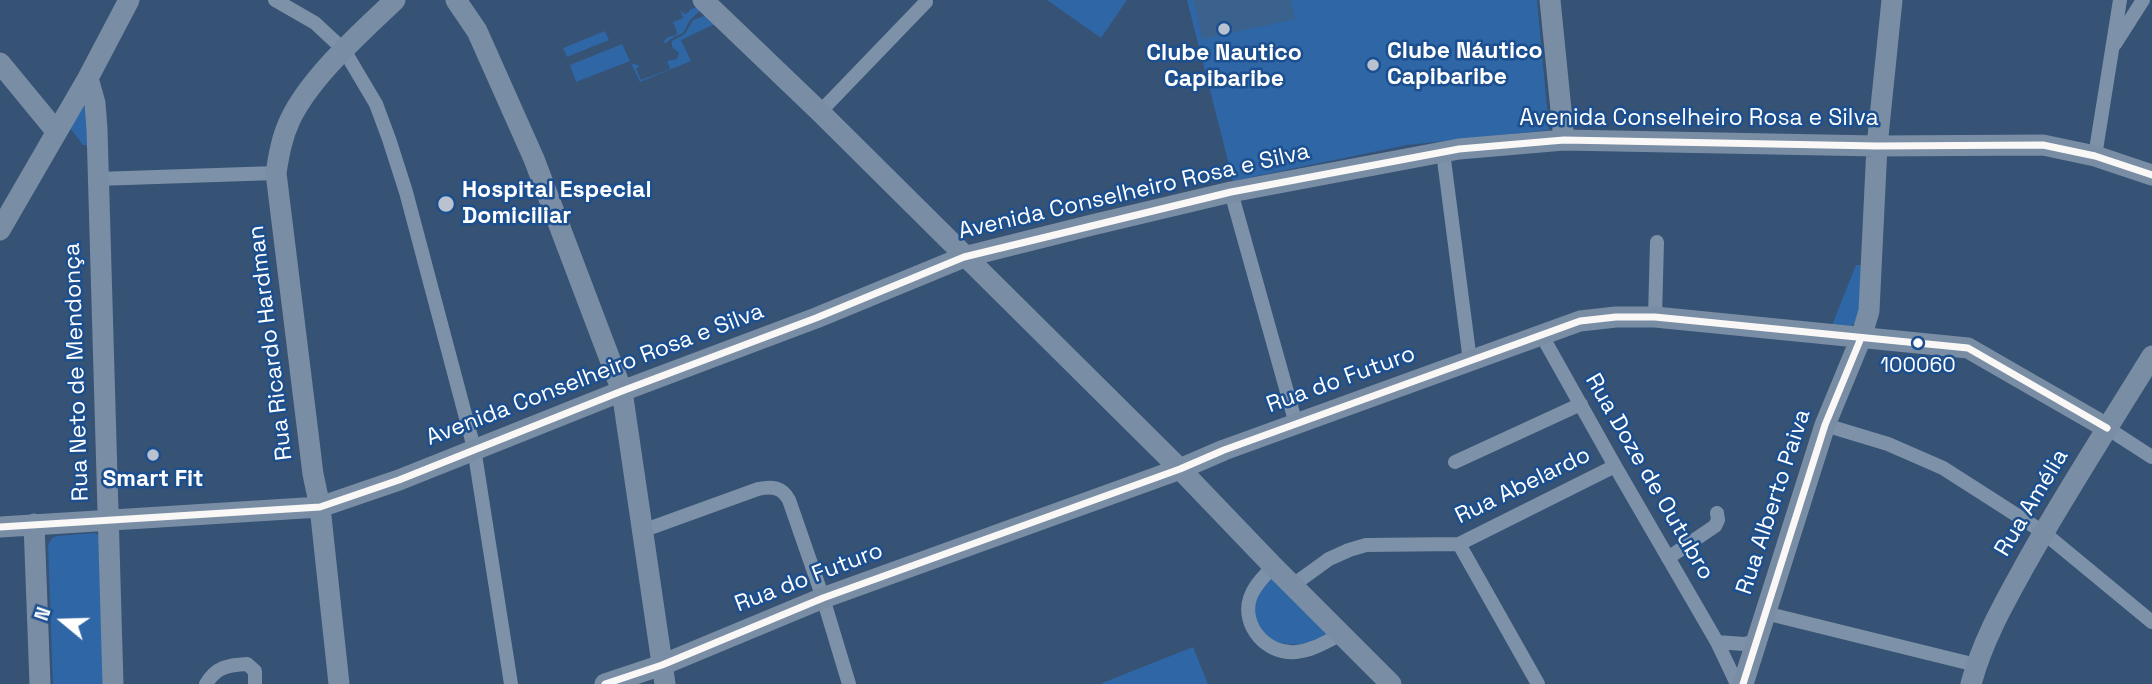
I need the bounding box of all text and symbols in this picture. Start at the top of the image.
marker: Clube Nautico Capibaribe [1216,21,1232,37]
place label: Clube Náutico Capibaribe [1387,38,1543,92]
place label: Clube Nautico Capibaribe [1146,40,1302,94]
marker: Clube Náutico Capibaribe [1365,57,1381,73]
street label: Avenida Conselheiro Rosa e Silva [1519,105,1879,133]
street label: Avenida Conselheiro Rosa e Silva [956,138,1312,246]
place label: Hospital Especial Domiciliar [462,177,651,231]
marker: Hospital Especial Domiciliar [436,194,456,214]
street label: Rua Ricardo Hardman [243,224,299,462]
street label: Rua Neto de Mendonça [59,242,95,502]
street label: Avenida Conselheiro Rosa e Silva [422,298,768,452]
marker: 100060 [1911,336,1925,350]
street label: Rua do Futuro [1263,340,1419,420]
place label: 100060 [1880,353,1956,379]
street label: Rua Doze de Outubro [1579,369,1719,585]
street label: Rua Alberto Paiva [1731,406,1817,598]
street label: Rua Abelardo [1451,441,1595,531]
street label: Rua Amélia [1989,444,2075,562]
marker: Smart Fit [145,447,161,463]
place label: Smart Fit [102,466,204,494]
street label: Rua do Futuro [731,537,887,619]
north arrow [28,586,98,656]
text: N [29,604,57,624]

